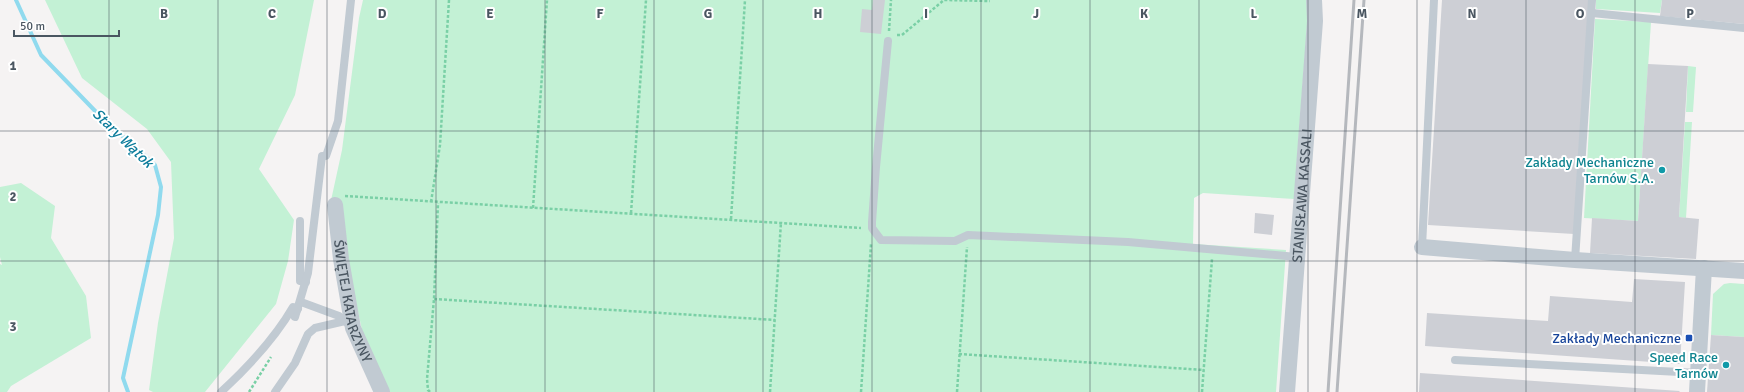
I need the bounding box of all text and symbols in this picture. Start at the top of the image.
text: B [160,6,168,22]
text: C [268,6,276,22]
text: D [378,6,387,22]
text: E [486,6,494,22]
text: F [597,6,604,22]
text: G [704,6,712,22]
text: H [814,6,822,22]
text: I [924,6,928,22]
text: J [1033,6,1039,22]
text: K [1140,6,1148,22]
text: L [1251,6,1258,22]
text: M [1357,6,1368,22]
text: N [1467,6,1477,22]
text: O [1576,6,1585,22]
text: P [1686,6,1694,22]
scale bar [14,12,119,38]
text: 50 m [20,19,45,34]
text: 1 [9,58,17,74]
water label: Stary Wątok [89,105,158,172]
street label: STANISŁAWA KASSALI [1288,128,1315,263]
place label: Zakłady Mechaniczne Tarnów S.A. [1525,154,1654,187]
marker: Zakłady Mechaniczne Tarnów S.A. [1657,165,1667,175]
text: 2 [9,189,17,205]
street label: ŚWIĘTEJ KATARZYNY [330,239,376,365]
text: 3 [9,319,17,335]
place label: Zakłady Mechaniczne [1552,330,1681,347]
marker: Zakłady Mechaniczne [1684,333,1694,343]
place label: Speed Race Tarnów [1649,349,1718,382]
marker: Speed Race Tarnów [1721,360,1731,370]

